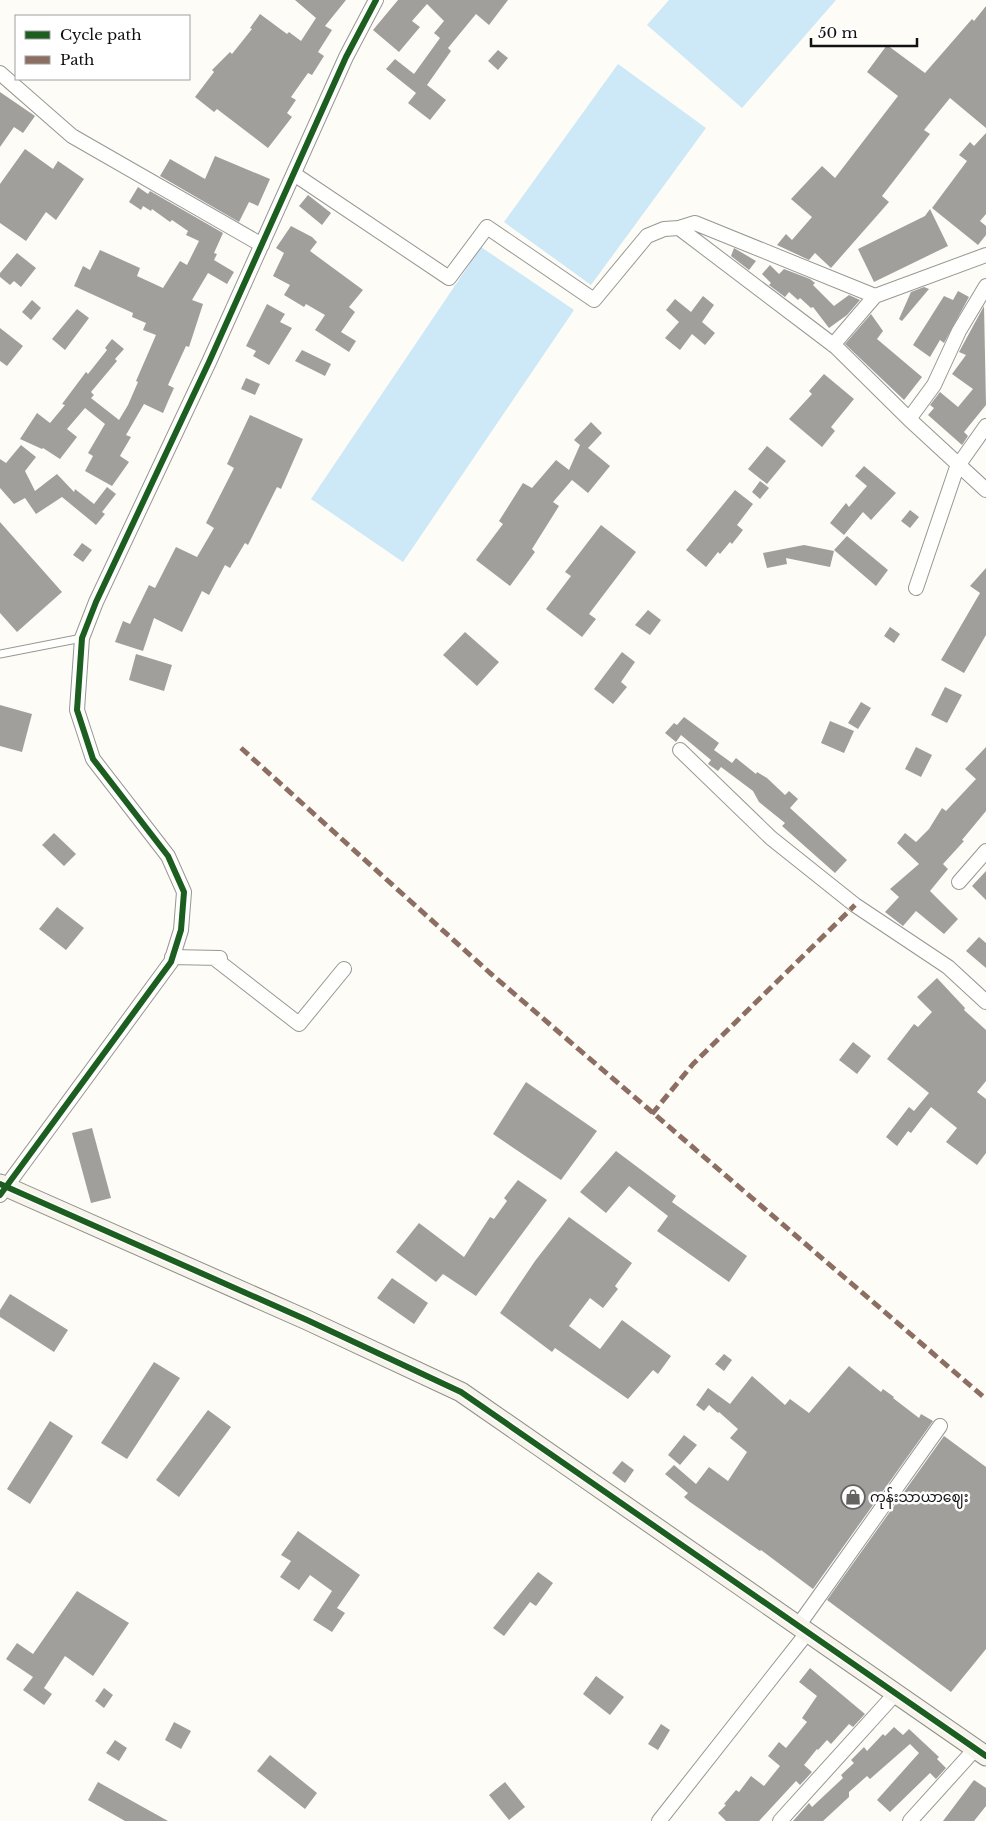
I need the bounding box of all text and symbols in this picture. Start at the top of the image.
legend [15,15,190,80]
scale bar [811,15,917,47]
text: 50 m [818,23,858,42]
text: Cycle path [60,25,142,44]
text: Path [60,50,94,69]
shop icon: ကုန်းသာယာဈေး [840,1484,866,1510]
place label: ကုန်းသာယာဈေး [870,1487,969,1509]

